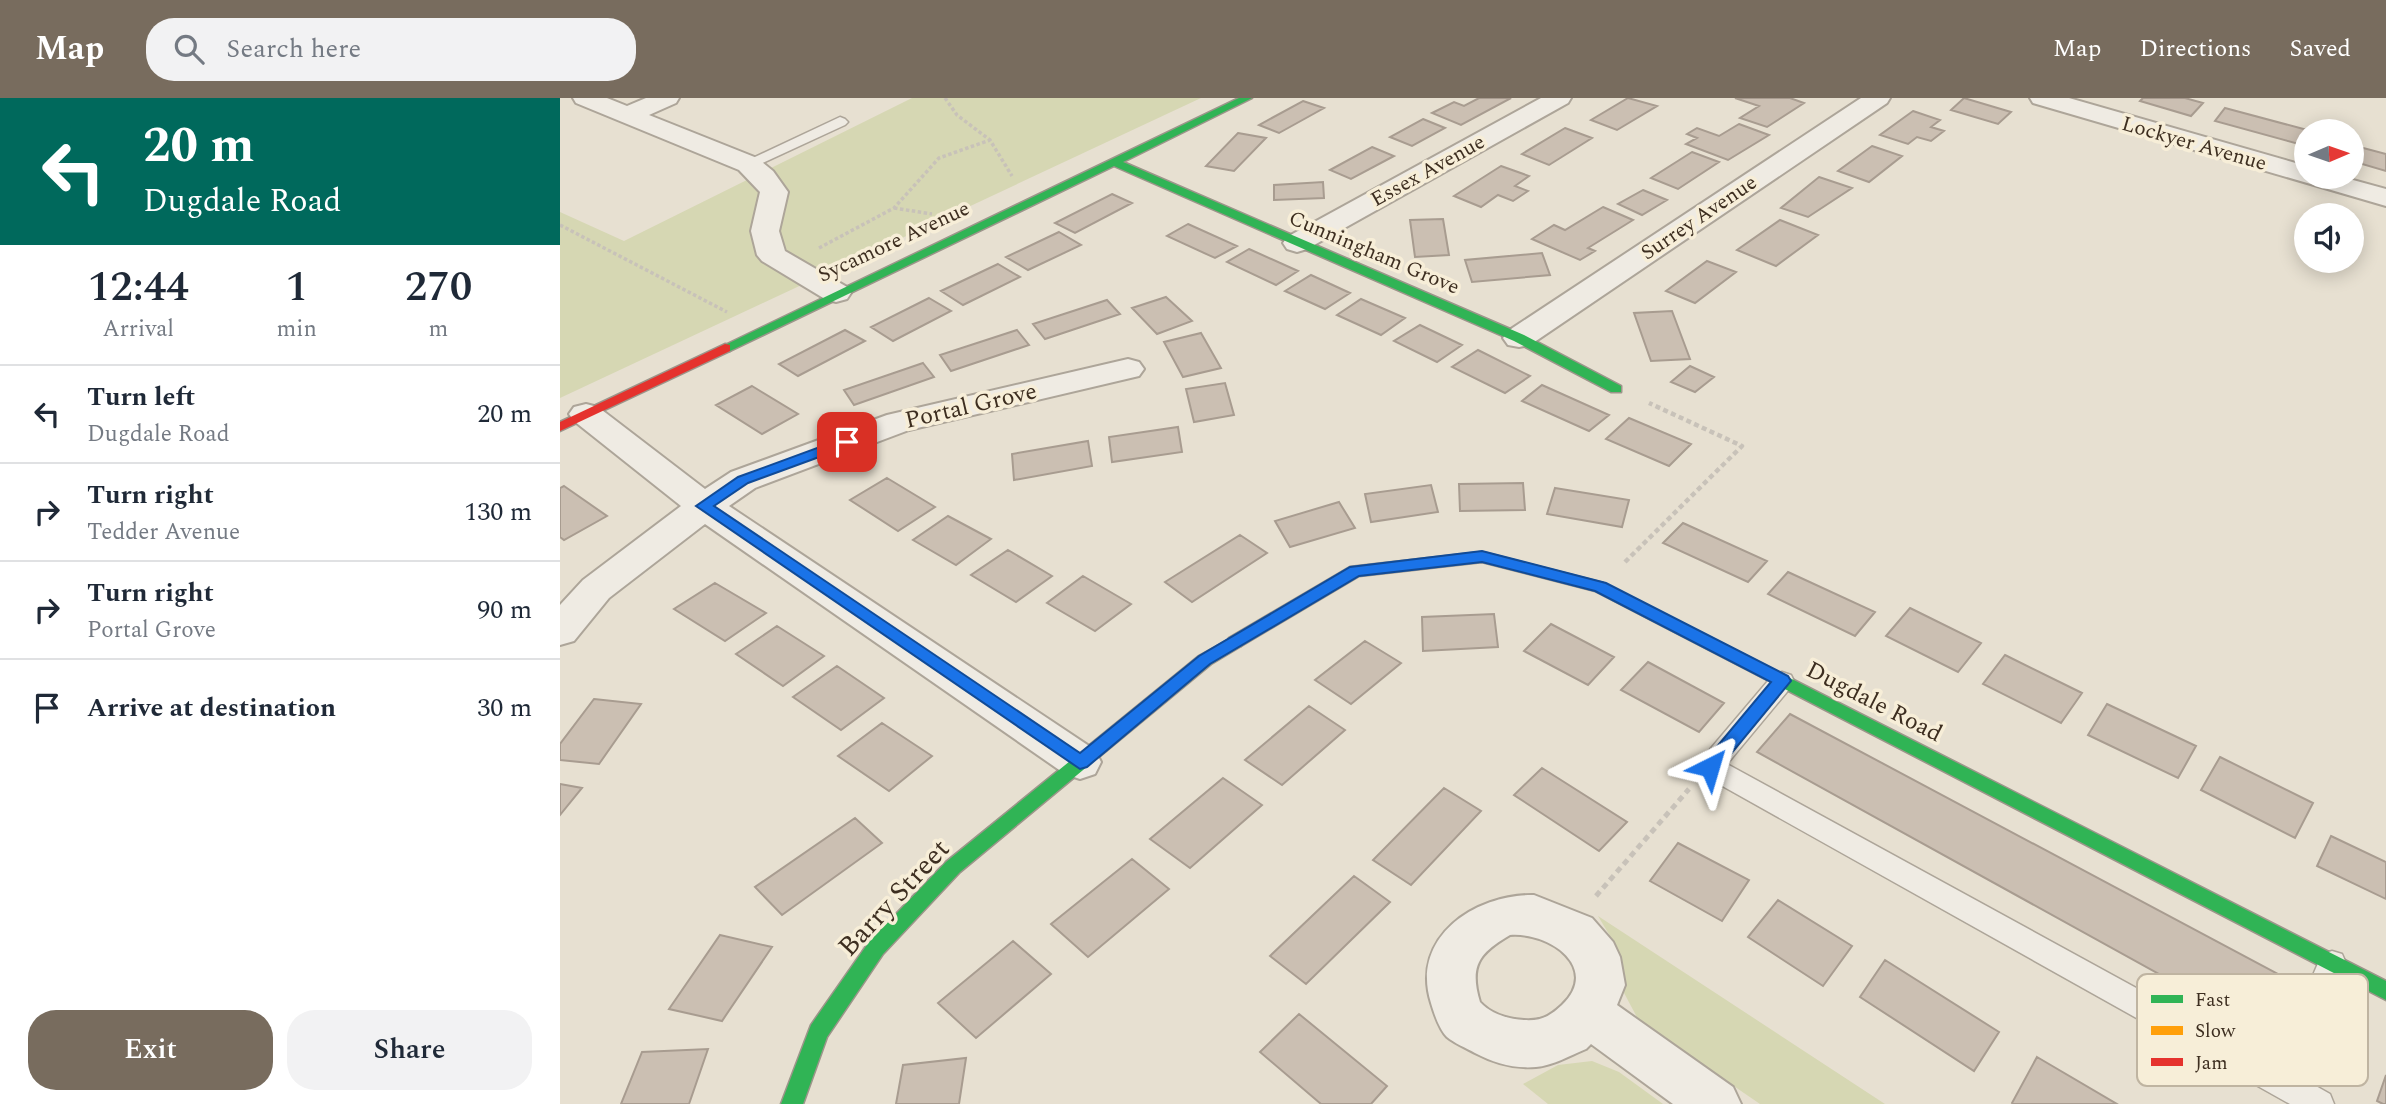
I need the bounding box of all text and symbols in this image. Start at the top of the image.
search box [146,18,636,81]
text: Map [35,24,104,74]
text: Search here [226,29,361,69]
icon: search [170,30,208,68]
text: Map [2053,31,2101,67]
text: Directions [2139,31,2251,67]
text: Saved [2289,31,2351,67]
street label: Lockyer Avenue [2118,108,2270,180]
text: 20 m [143,109,254,184]
north arrow [2294,119,2364,189]
map controls [2294,119,2364,273]
icon: left [28,126,119,217]
street label: Essex Avenue [1365,126,1491,216]
street label: Surrey Avenue [1634,167,1764,269]
text: Dugdale Road [143,177,341,226]
street label: Sycamore Avenue [813,193,975,291]
street label: Cunningham Grove [1283,203,1465,303]
button: sound [2294,203,2364,273]
text: 12:44 [88,256,189,319]
text: 1 [285,256,308,319]
text: 270 [405,256,472,319]
text: Arrival [102,312,174,347]
text: min [277,312,317,347]
text: m [429,312,448,347]
street label: Portal Grove [901,373,1041,439]
text: Turn left [87,377,195,417]
text: 20 m [477,394,532,434]
icon: left [28,395,66,433]
pin [817,412,877,472]
text: Dugdale Road [87,417,230,452]
icon: arrive [828,423,866,461]
text: Turn right [87,475,214,515]
text: 130 m [464,492,532,532]
icon: right [28,493,66,531]
text: Tedder Avenue [87,515,240,550]
text: Turn right [87,573,214,613]
text: 90 m [477,590,532,630]
icon: right [28,591,66,629]
text: Portal Grove [87,613,216,648]
street label: Dugdale Road [1800,652,1948,752]
text: Arrive at destination [87,688,336,728]
text: 30 m [477,688,532,728]
icon: arrive [28,689,66,727]
position arrow [1673,730,1747,804]
street label: Barry Street [828,829,960,967]
legend [2137,974,2368,1086]
text: Fast [2195,986,2231,1015]
button: Exit [28,1010,273,1090]
button: Share [287,1010,532,1090]
text: Slow [2195,1017,2236,1046]
text: Jam [2195,1049,2227,1078]

